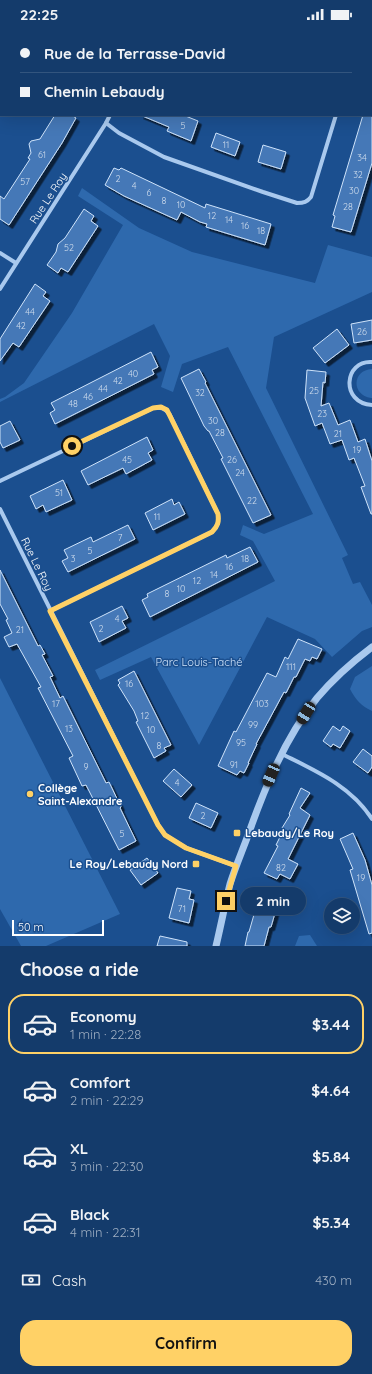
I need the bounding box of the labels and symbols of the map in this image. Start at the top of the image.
house number: 5 [181,120,186,131]
house number: 11 [223,139,229,150]
house number: 61 [38,149,46,160]
house number: 34 [357,152,367,163]
house number: 32 [353,169,363,180]
street label: Rue Le Roy [26,170,70,226]
house number: 2 [116,173,121,184]
house number: 57 [20,176,30,187]
house number: 4 [132,180,137,191]
house number: 30 [349,185,359,196]
house number: 6 [147,187,152,198]
house number: 8 [162,195,167,206]
house number: 10 [177,199,185,210]
house number: 28 [343,201,353,212]
house number: 12 [208,210,216,221]
house number: 14 [225,214,233,225]
house number: 16 [241,220,249,231]
house number: 18 [257,225,265,236]
house number: 52 [64,242,74,253]
house number: 44 [25,306,35,317]
house number: 42 [16,320,26,331]
house number: 26 [357,326,367,337]
house number: 40 [128,368,138,379]
house number: 42 [113,375,123,386]
house number: 44 [98,383,108,394]
house number: 25 [309,385,319,396]
house number: 32 [195,387,205,398]
house number: 46 [83,391,93,402]
house number: 48 [68,398,78,409]
house number: 23 [317,408,327,419]
house number: 30 [208,415,218,426]
house number: 28 [215,427,225,438]
house number: 21 [334,428,342,439]
route start [63,437,81,455]
house number: 19 [353,444,361,455]
house number: 45 [122,454,132,465]
house number: 26 [227,454,237,465]
house number: 24 [235,467,245,478]
house number: 51 [55,487,63,498]
house number: 22 [247,495,257,506]
house number: 11 [154,511,160,522]
house number: 7 [118,532,123,543]
street label: Rue Le Roy [18,535,56,593]
house number: 5 [88,545,93,556]
house number: 3 [71,553,76,564]
house number: 18 [241,553,249,564]
house number: 16 [225,561,233,572]
house number: 14 [210,569,218,580]
house number: 12 [193,575,201,586]
house number: 10 [177,583,185,594]
house number: 8 [165,588,170,599]
house number: 4 [115,613,120,624]
house number: 2 [99,623,104,634]
house number: 21 [16,624,24,635]
park label: Parc Louis-Taché [156,655,242,669]
house number: 111 [286,661,296,672]
house number: 16 [125,678,133,689]
house number: 17 [52,698,60,709]
house number: 103 [255,698,269,709]
car [295,700,317,726]
house number: 12 [141,710,149,721]
house number: 99 [248,719,258,730]
house number: 13 [65,723,73,734]
house number: 10 [147,724,155,735]
house number: 95 [236,737,246,748]
house number: 8 [157,740,162,751]
house number: 91 [230,759,238,770]
house number: 9 [83,761,89,772]
car [261,762,281,788]
house number: 4 [175,777,180,788]
place label: Collège Saint-Alexandre [38,781,123,808]
marker: Collège Saint-Alexandre [25,789,35,799]
house number: 2 [201,810,206,821]
place label: Lebaudy/Le Roy [245,826,334,840]
house number: 5 [120,828,125,839]
marker: Lebaudy/Le Roy [232,828,242,838]
place label: Le Roy/Lebaudy Nord [70,857,188,871]
marker: Le Roy/Lebaudy Nord [191,859,201,869]
house number: 82 [276,862,286,873]
house number: 19 [357,872,365,883]
callout: 2 min [240,887,306,915]
route end [217,892,235,910]
house number: 71 [178,903,186,914]
scale bar [12,918,104,937]

